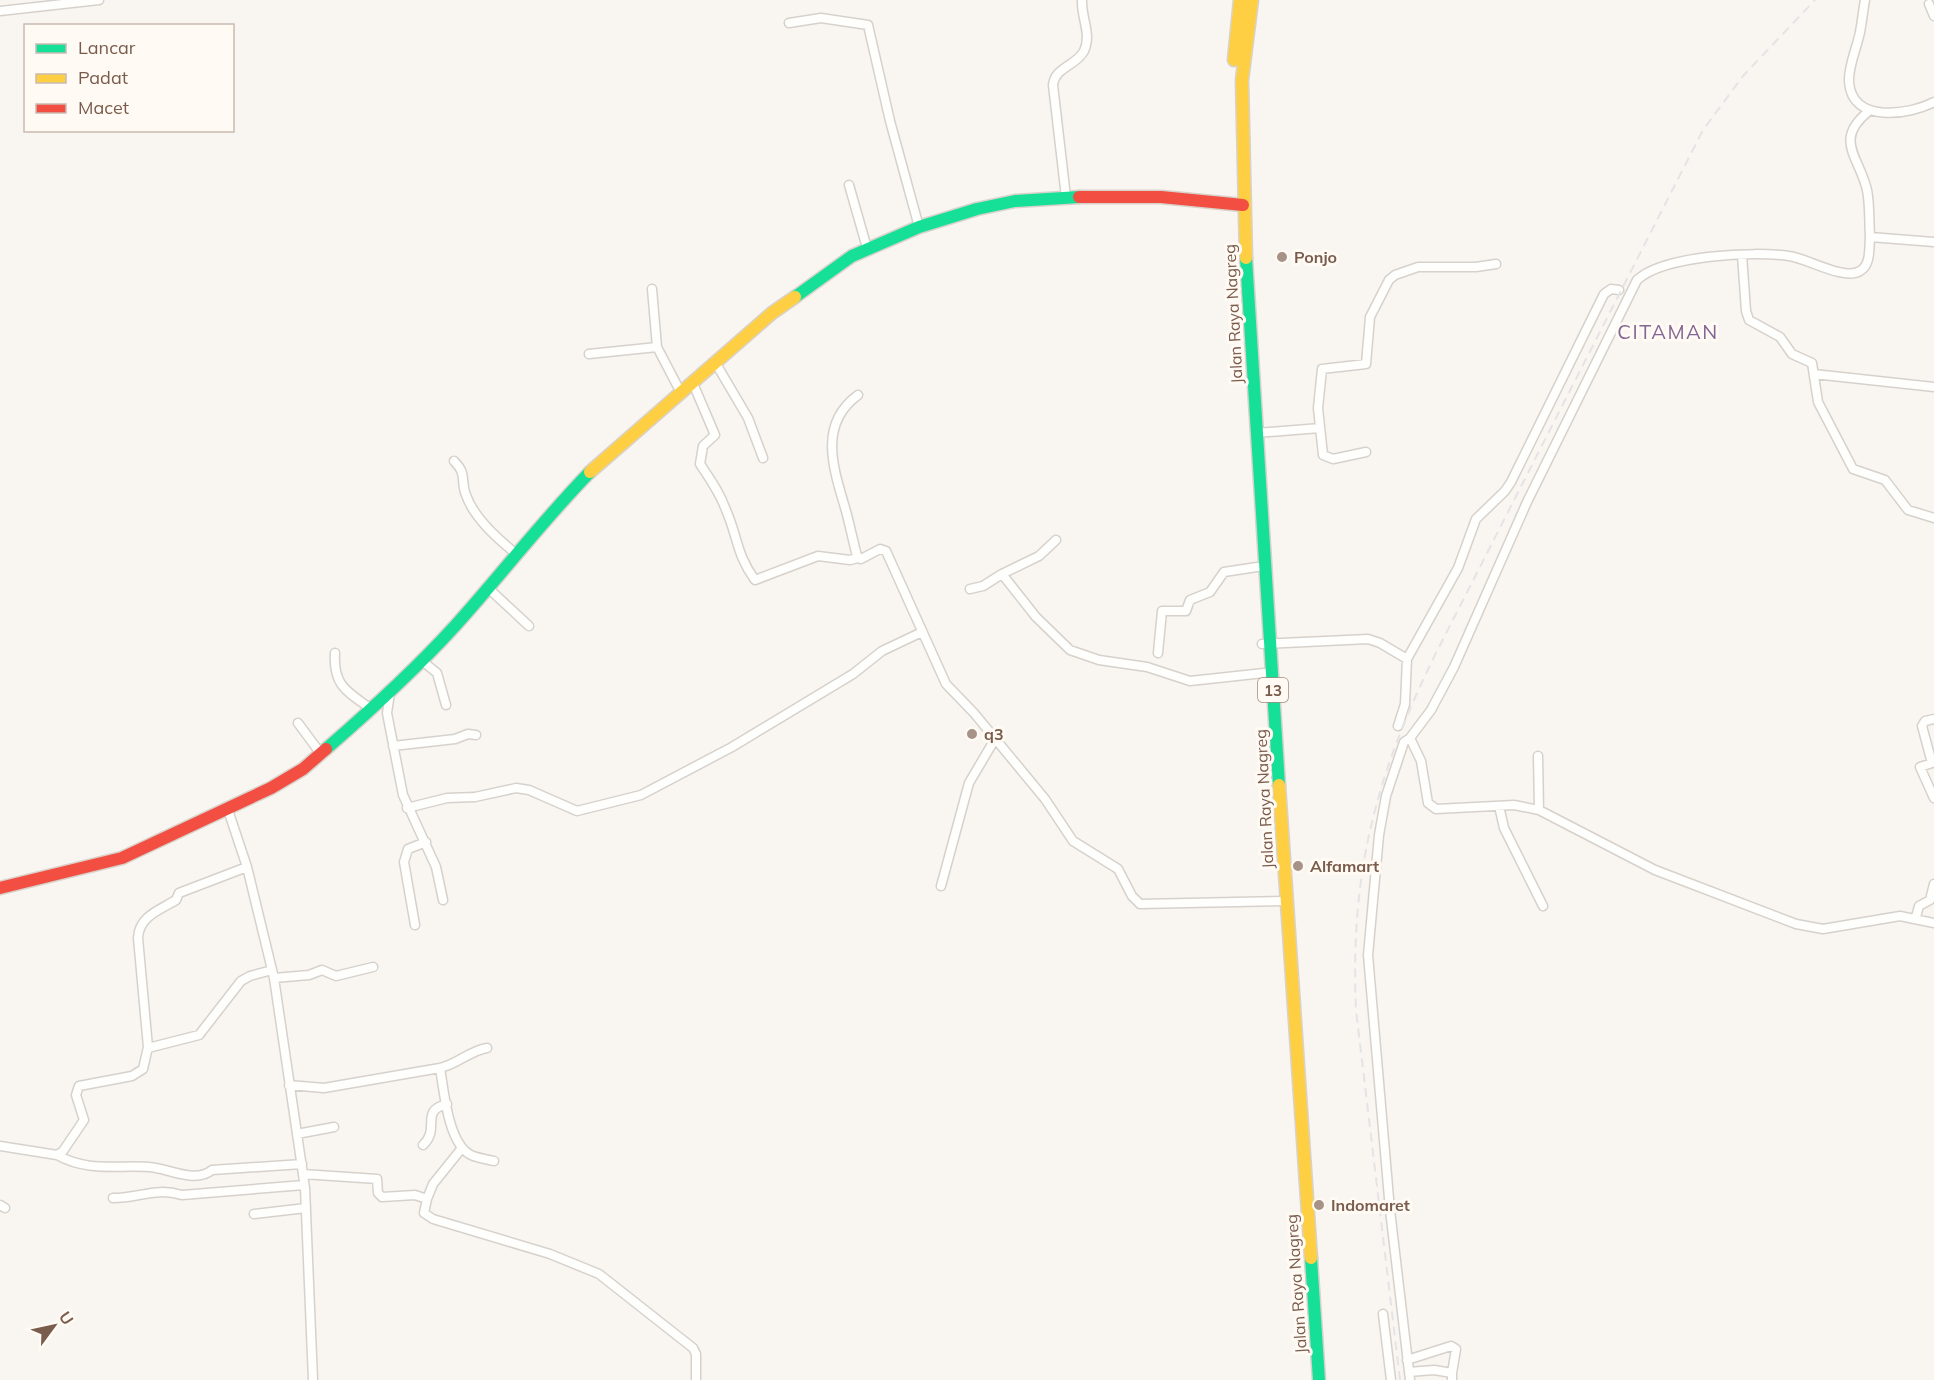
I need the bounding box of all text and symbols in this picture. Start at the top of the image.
legend [24,24,234,132]
text: Lancar [78,36,136,59]
text: Padat [78,66,128,89]
text: Macet [78,96,129,119]
street label: Jalan Raya Nagreg [1219,244,1247,384]
place label: Ponjo [1294,247,1337,267]
marker: Ponjo [1275,250,1289,264]
district label: CITAMAN [1617,319,1719,344]
road number: 13 [1258,678,1288,702]
place label: q3 [984,724,1004,744]
marker: q3 [965,727,979,741]
street label: Jalan Raya Nagreg [1250,729,1278,869]
place label: Alfamart [1310,856,1379,876]
marker: Alfamart [1291,859,1305,873]
place label: Indomaret [1331,1195,1410,1215]
marker: Indomaret [1312,1198,1326,1212]
street label: Jalan Raya Nagreg [1281,1214,1311,1354]
north arrow [24,1296,84,1356]
text: U [55,1307,78,1328]

